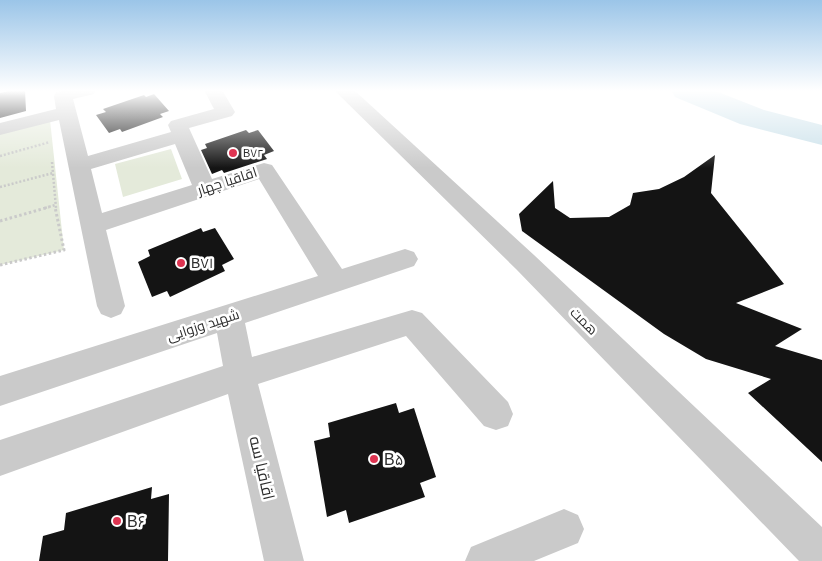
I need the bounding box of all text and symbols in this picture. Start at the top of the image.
marker: B۷۲ [227,147,239,159]
place label: B۷۲ [243,147,263,159]
street label: اقاقیا چهار [194,164,260,200]
place label: B۷۱ [191,255,213,271]
marker: B۷۱ [175,257,187,269]
street label: همت [567,304,601,338]
street label: شهید وزوایی [165,306,241,344]
street label: اقاقیا سه [245,435,278,502]
place label: B۵ [384,451,403,468]
marker: B۵ [368,453,380,465]
place label: B۶ [127,513,145,530]
marker: B۶ [111,515,123,527]

